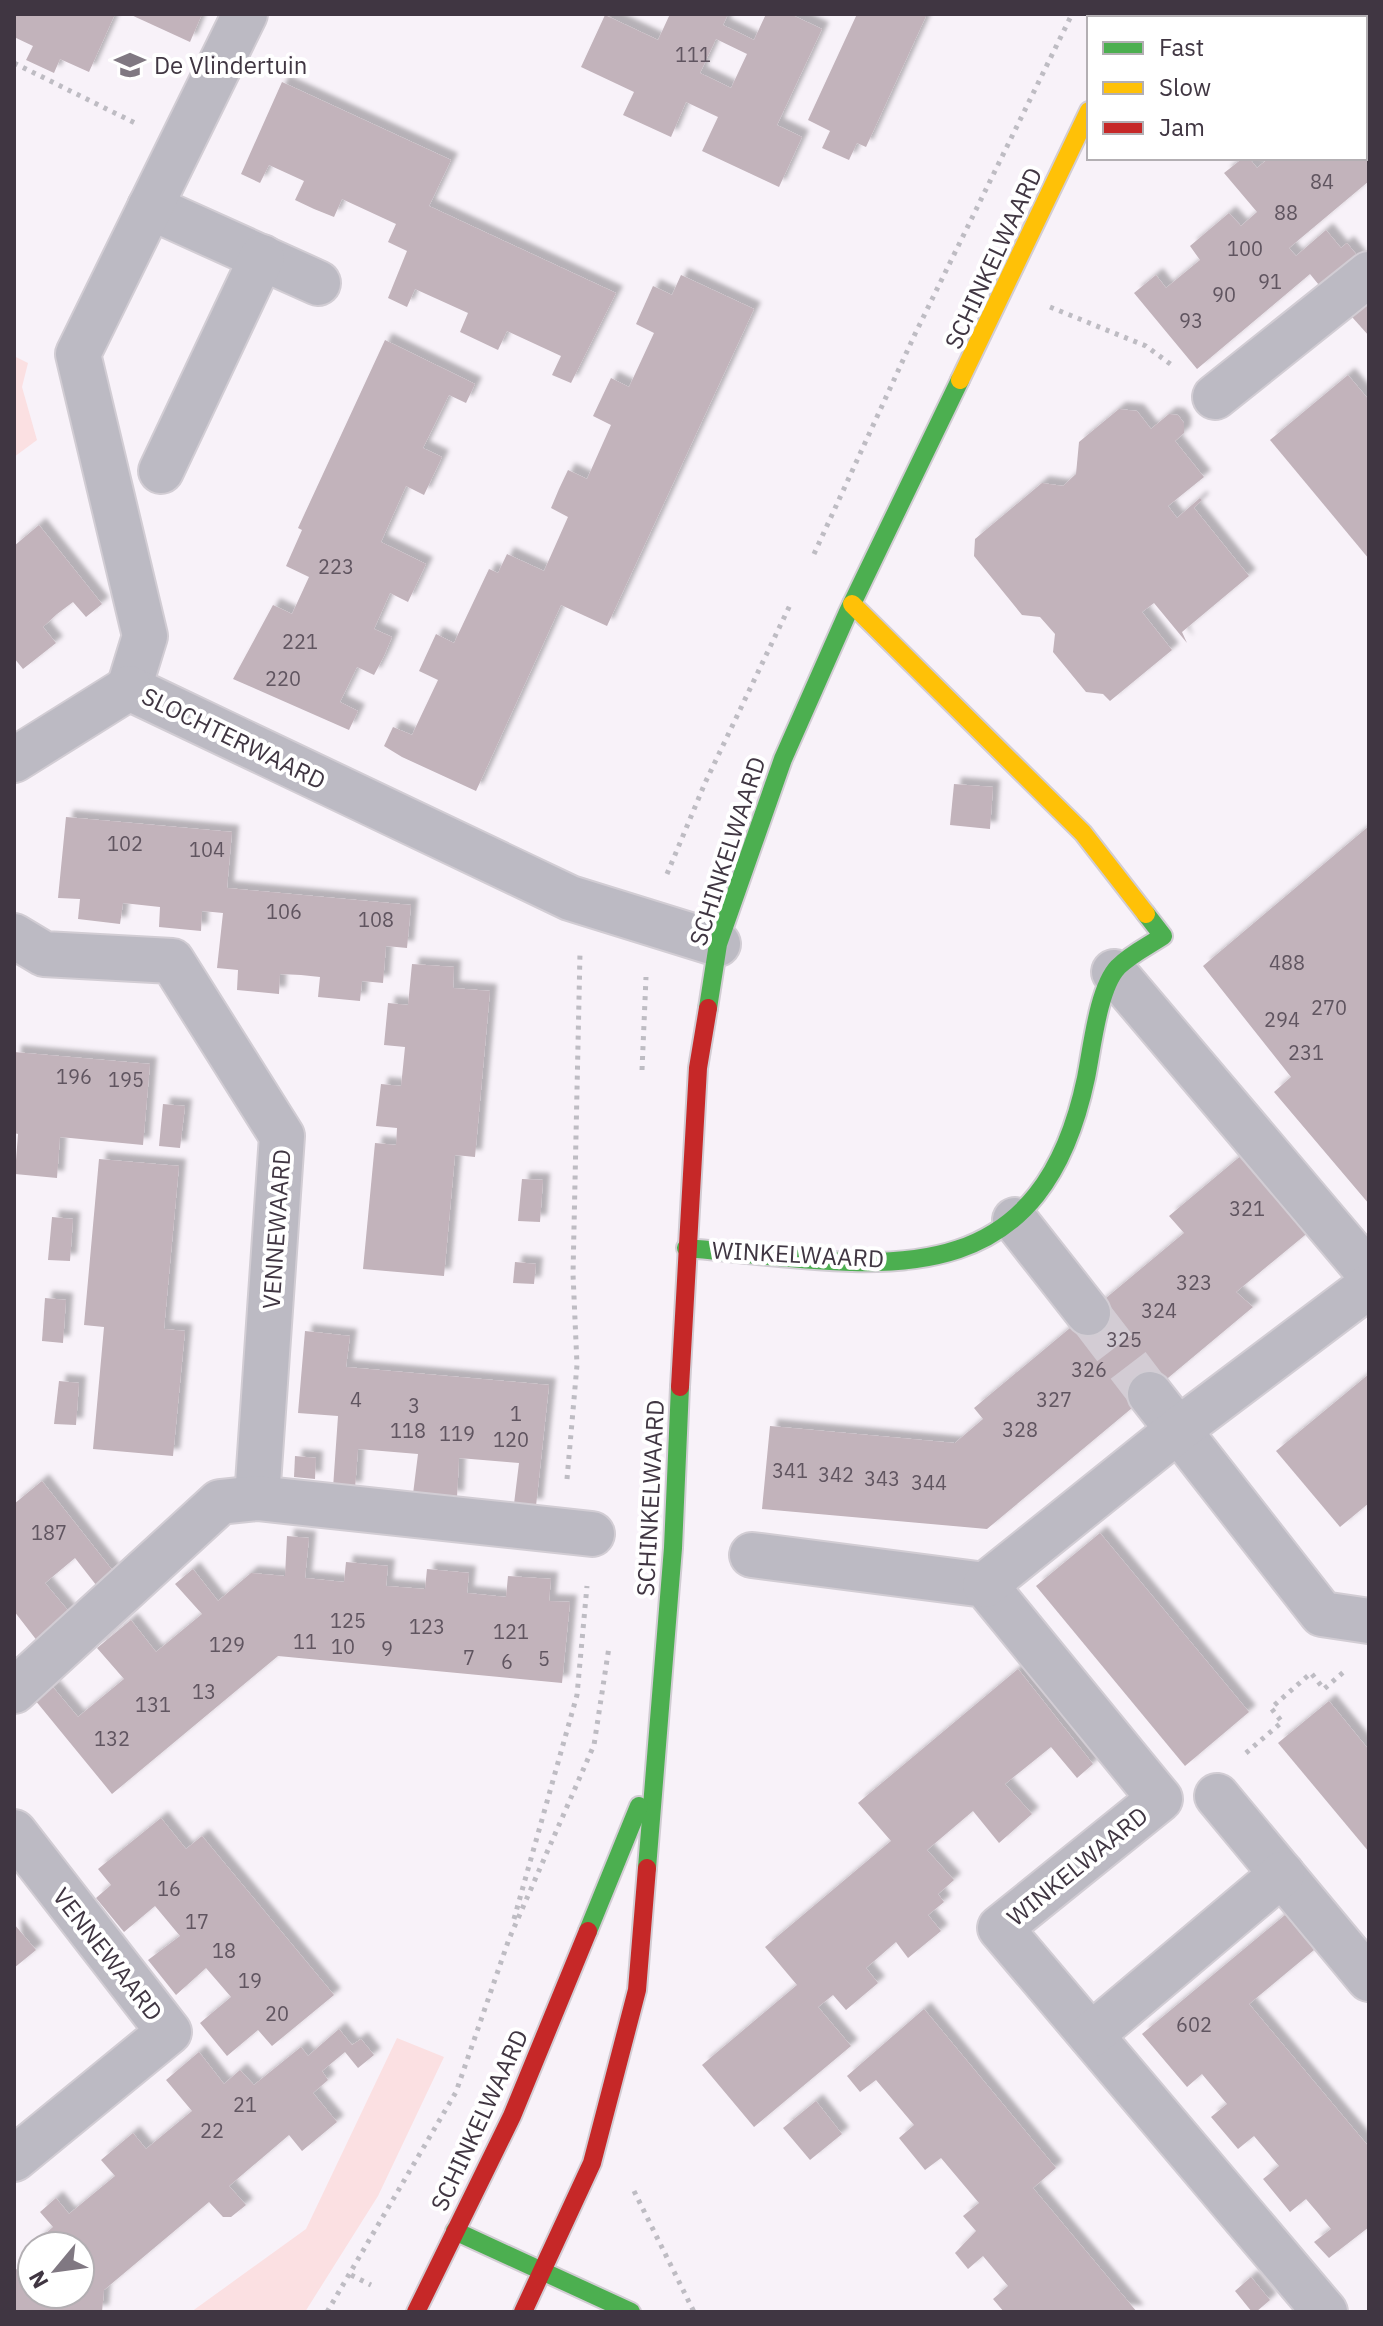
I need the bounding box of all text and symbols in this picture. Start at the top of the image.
legend [1087,16,1367,160]
text: Fast [1159,31,1204,63]
house number: 111 [675,41,711,68]
school or university icon: De Vlindertuin [113,48,147,82]
place label: De Vlindertuin [154,49,307,81]
text: Slow [1159,71,1211,103]
text: Jam [1159,111,1205,143]
street label: SCHINKELWAARD [937,162,1049,354]
house number: 84 [1310,168,1334,195]
house number: 88 [1274,199,1298,226]
house number: 100 [1227,235,1263,262]
house number: 91 [1258,268,1282,295]
house number: 90 [1212,281,1236,308]
house number: 93 [1179,307,1203,334]
house number: 223 [318,553,354,580]
house number: 221 [282,628,318,655]
house number: 220 [265,665,301,692]
street label: SLOCHTERWAARD [137,680,331,796]
street label: SCHINKELWAARD [681,752,773,950]
house number: 102 [107,830,143,857]
house number: 104 [189,836,225,863]
house number: 106 [266,898,302,925]
house number: 108 [358,906,394,933]
house number: 488 [1269,949,1305,976]
house number: 270 [1311,994,1347,1021]
house number: 294 [1264,1006,1300,1033]
house number: 231 [1288,1039,1324,1066]
house number: 196 [56,1063,92,1090]
house number: 195 [108,1066,144,1093]
street label: VENNEWAARD [254,1148,298,1310]
house number: 321 [1229,1195,1265,1222]
street label: WINKELWAARD [711,1234,885,1274]
house number: 323 [1176,1269,1212,1296]
house number: 324 [1141,1297,1177,1324]
house number: 325 [1106,1326,1142,1353]
house number: 326 [1071,1356,1107,1383]
house number: 4 [350,1386,362,1413]
house number: 327 [1036,1386,1072,1413]
house number: 3 [408,1392,420,1419]
street label: SCHINKELWAARD [629,1399,671,1597]
house number: 1 [510,1400,522,1427]
house number: 328 [1002,1416,1038,1443]
house number: 118 [390,1417,426,1444]
house number: 119 [439,1420,475,1447]
house number: 120 [493,1426,529,1453]
house number: 341 [772,1457,808,1484]
house number: 342 [818,1461,854,1488]
house number: 343 [864,1465,900,1492]
house number: 344 [911,1469,947,1496]
house number: 187 [31,1519,67,1546]
house number: 125 [330,1607,366,1634]
house number: 123 [409,1613,445,1640]
house number: 121 [493,1618,529,1645]
house number: 11 [293,1628,317,1655]
house number: 129 [209,1631,245,1658]
house number: 10 [331,1633,355,1660]
house number: 9 [381,1635,393,1662]
house number: 7 [463,1644,475,1671]
house number: 5 [538,1645,550,1672]
house number: 6 [501,1648,513,1675]
house number: 13 [192,1678,216,1705]
house number: 131 [135,1691,171,1718]
house number: 132 [94,1725,130,1752]
street label: WINKELWAARD [1000,1799,1154,1933]
house number: 16 [157,1875,181,1902]
street label: VENNEWAARD [46,1881,170,2027]
house number: 17 [185,1908,209,1935]
house number: 18 [212,1937,236,1964]
house number: 19 [238,1967,262,1994]
house number: 20 [265,2000,289,2027]
house number: 602 [1176,2011,1212,2038]
street label: SCHINKELWAARD [423,2024,535,2216]
house number: 21 [233,2091,257,2118]
house number: 22 [200,2117,224,2144]
north arrow [16,2230,96,2310]
text: N [22,2266,55,2294]

